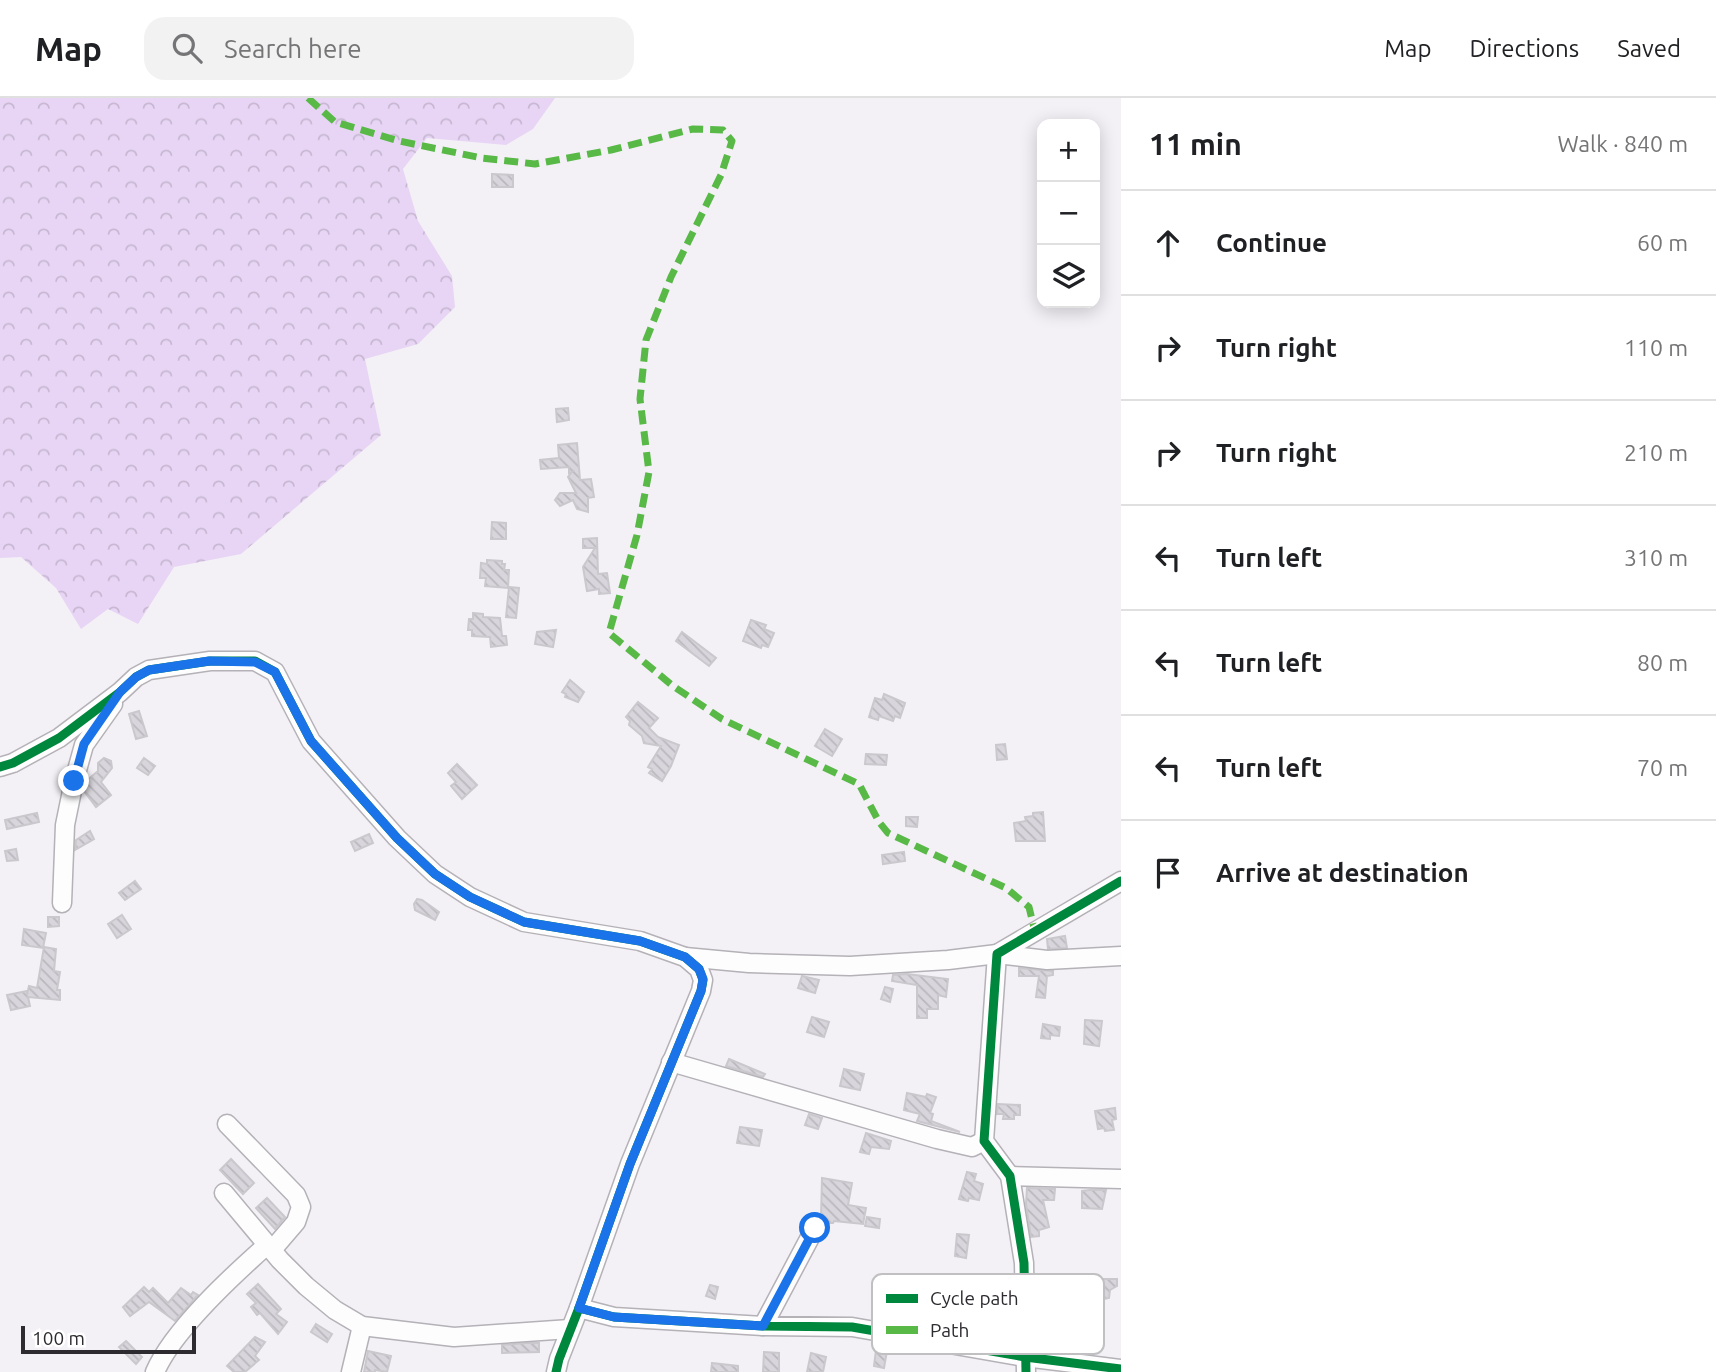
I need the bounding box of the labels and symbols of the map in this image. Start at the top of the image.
route end [58,765,89,796]
route start [799,1212,830,1243]
legend [872,1274,1104,1354]
text: Cycle path [930,1287,1019,1309]
text: Path [930,1319,969,1341]
scale bar [21,1323,196,1355]

